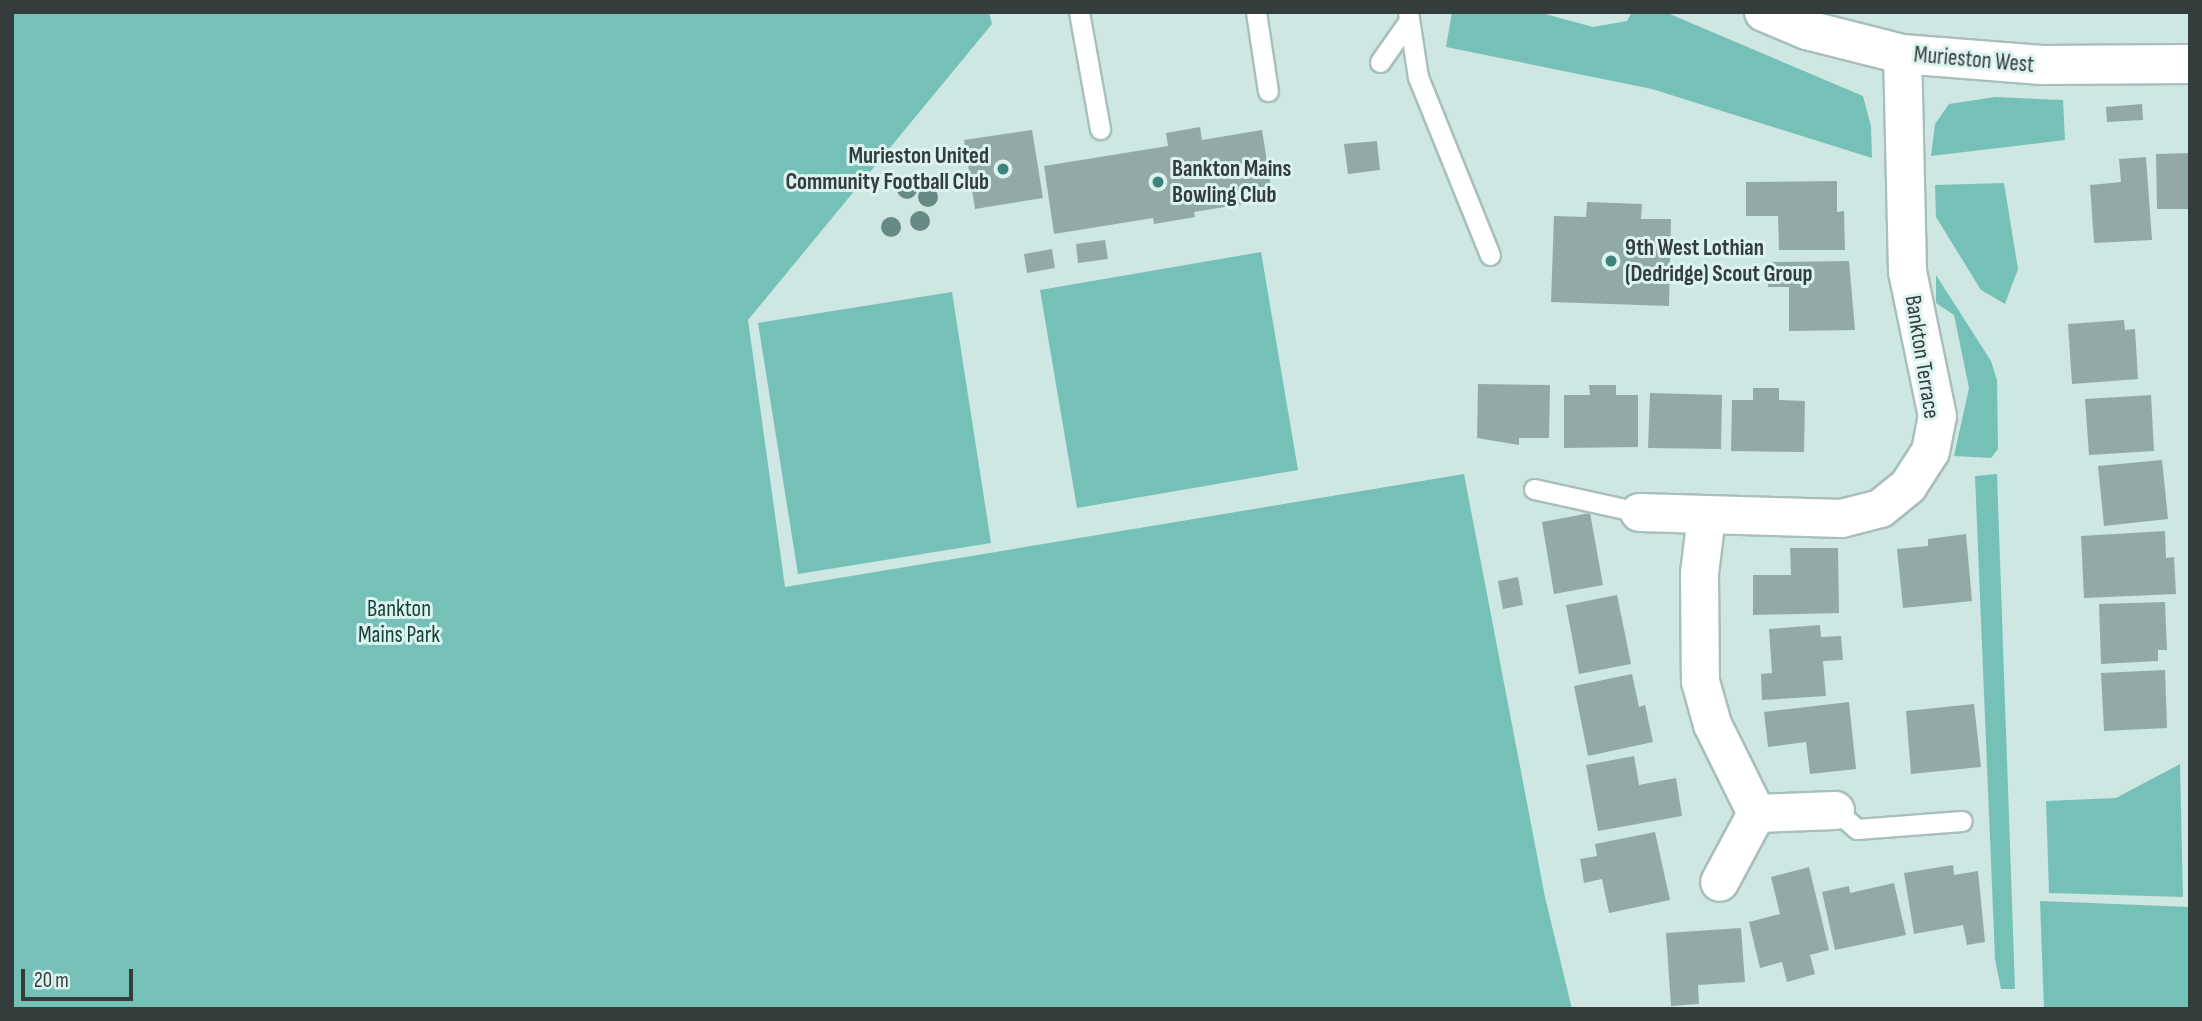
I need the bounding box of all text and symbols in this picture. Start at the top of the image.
street label: Murieston West [1913,41,2035,79]
place label: Murieston United Community Football Club [785,142,989,196]
place label: Bankton Mains Bowling Club [1172,155,1291,209]
marker: Murieston United Community Football Club [995,161,1011,177]
marker: Bankton Mains Bowling Club [1150,174,1166,190]
place label: 9th West Lothian (Dedridge) Scout Group [1625,234,1813,288]
marker: 9th West Lothian (Dedridge) Scout Group [1603,253,1619,269]
street label: Bankton Terrace [1899,293,1945,421]
park label: Bankton Mains Park [358,595,440,649]
scale bar [24,954,136,998]
text: 20 m [34,968,69,993]

